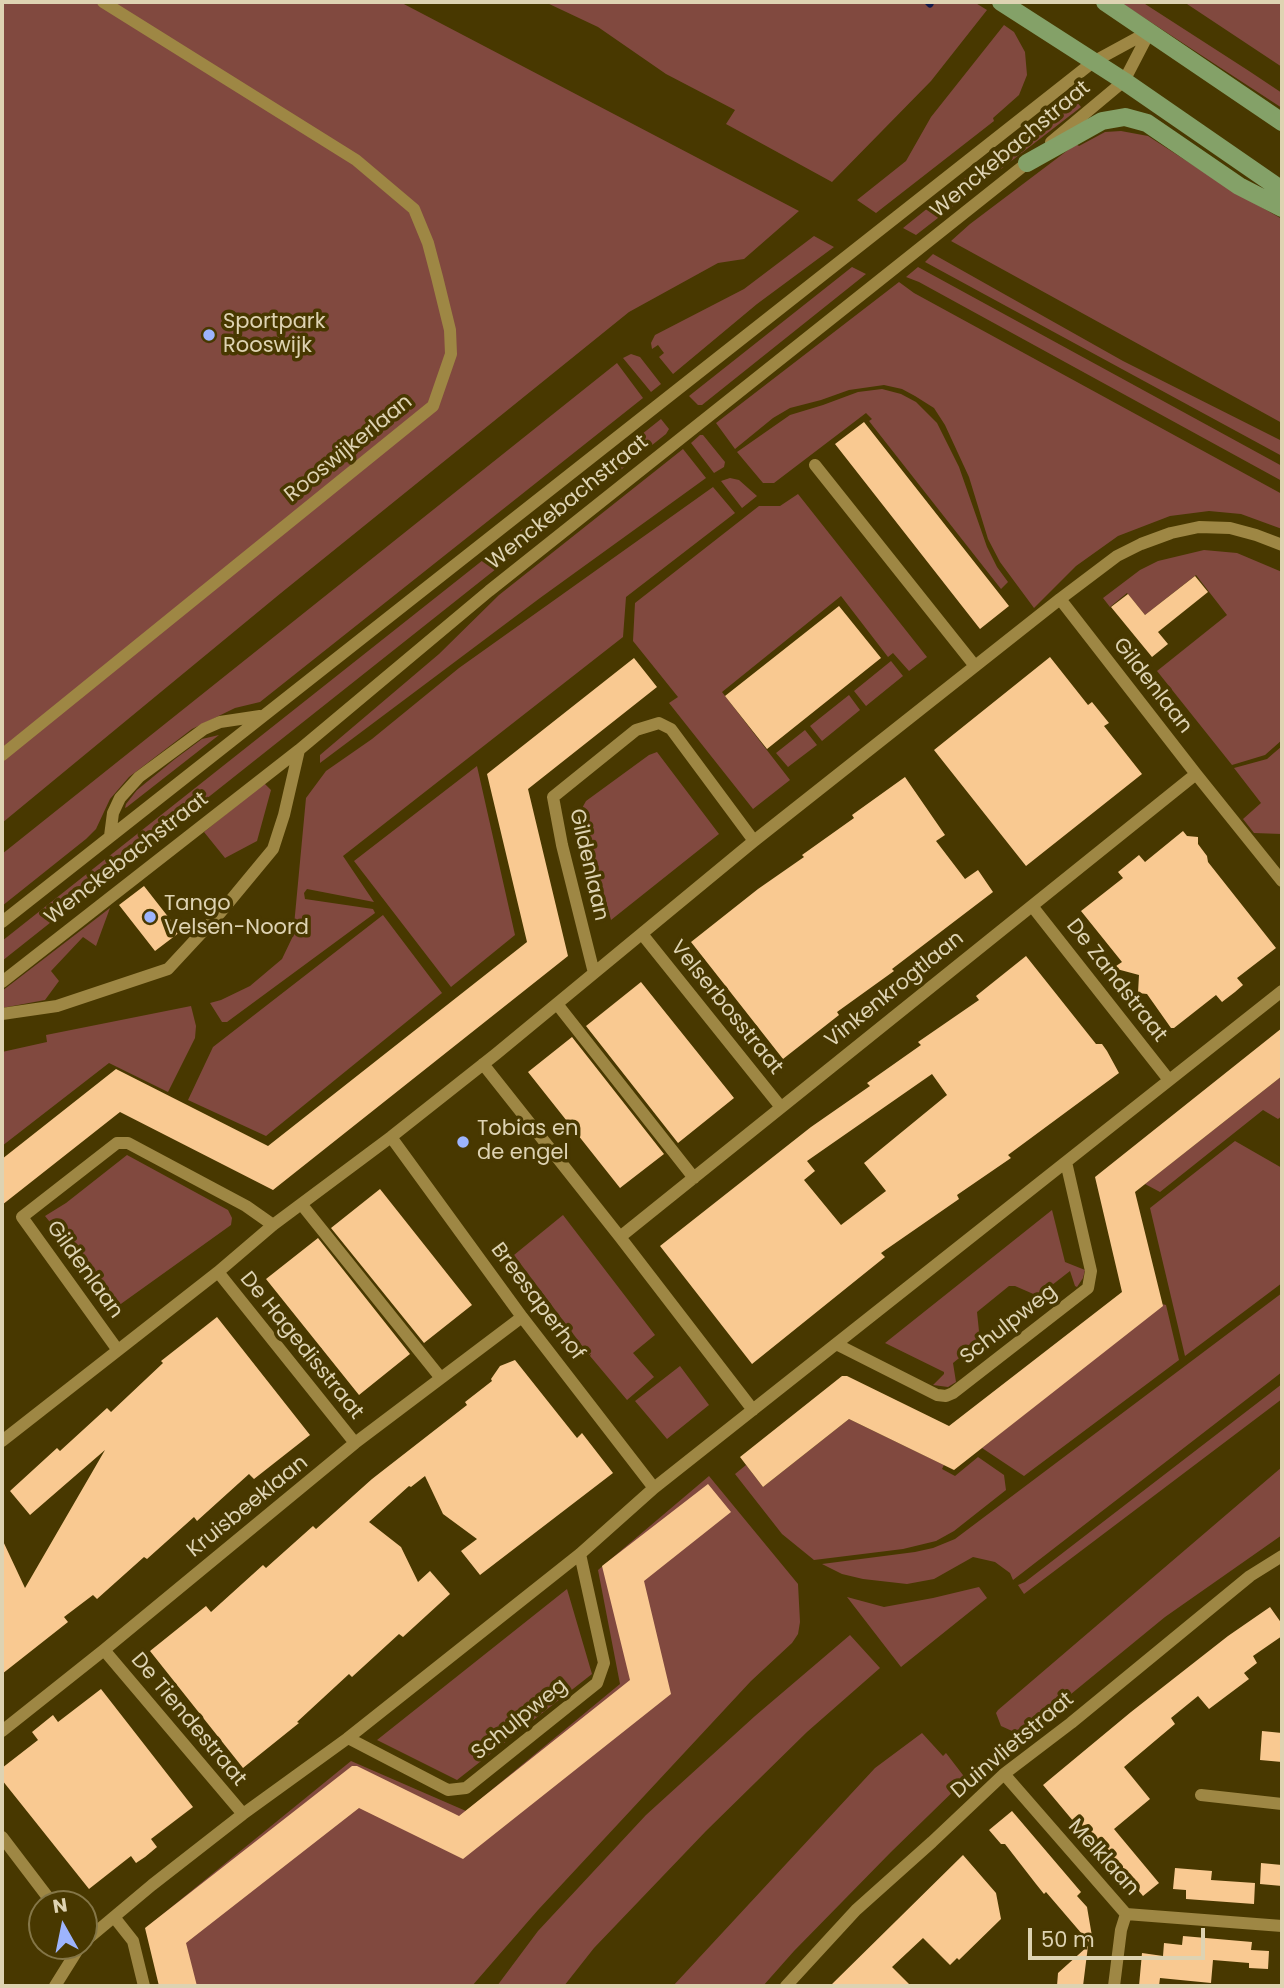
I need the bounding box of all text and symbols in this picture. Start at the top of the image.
street label: Wenckebachstraat [926,76,1096,224]
place label: Sportpark Rooswijk [223,310,325,360]
marker: Sportpark Rooswijk [201,327,217,343]
street label: Rooswijkerlaan [280,390,418,508]
street label: Wenckebachstraat [482,430,654,576]
street label: Gildenlaan [1107,633,1197,739]
street label: Wenckebachstraat [40,787,214,931]
street label: Gildenlaan [563,806,613,924]
place label: Tango Velsen-Noord [164,892,309,942]
marker: Tango Velsen-Noord [142,909,158,925]
street label: De Zandstraat [1060,914,1172,1048]
street label: Vinkenkrogtlaan [821,926,969,1054]
street label: Velserbosstraat [664,936,788,1080]
place label: Tobias en de engel [477,1117,578,1167]
marker: Tobias en de engel [455,1134,471,1150]
street label: Gildenlaan [40,1216,128,1324]
street label: Breesaperhof [485,1238,589,1366]
street label: De Hagedisstraat [234,1267,368,1425]
street label: Schulpweg [956,1279,1062,1371]
street label: Kruisbeeklaan [183,1451,313,1563]
street label: De Tiendestraat [125,1648,251,1792]
street label: Schulpweg [467,1674,573,1766]
street label: Duinvlietstraat [947,1687,1079,1805]
street label: Melklaan [1062,1815,1144,1901]
north arrow [28,1890,98,1960]
text: N [51,1891,69,1920]
scale bar [1032,1914,1209,1958]
text: 50 m [1041,1925,1095,1954]

